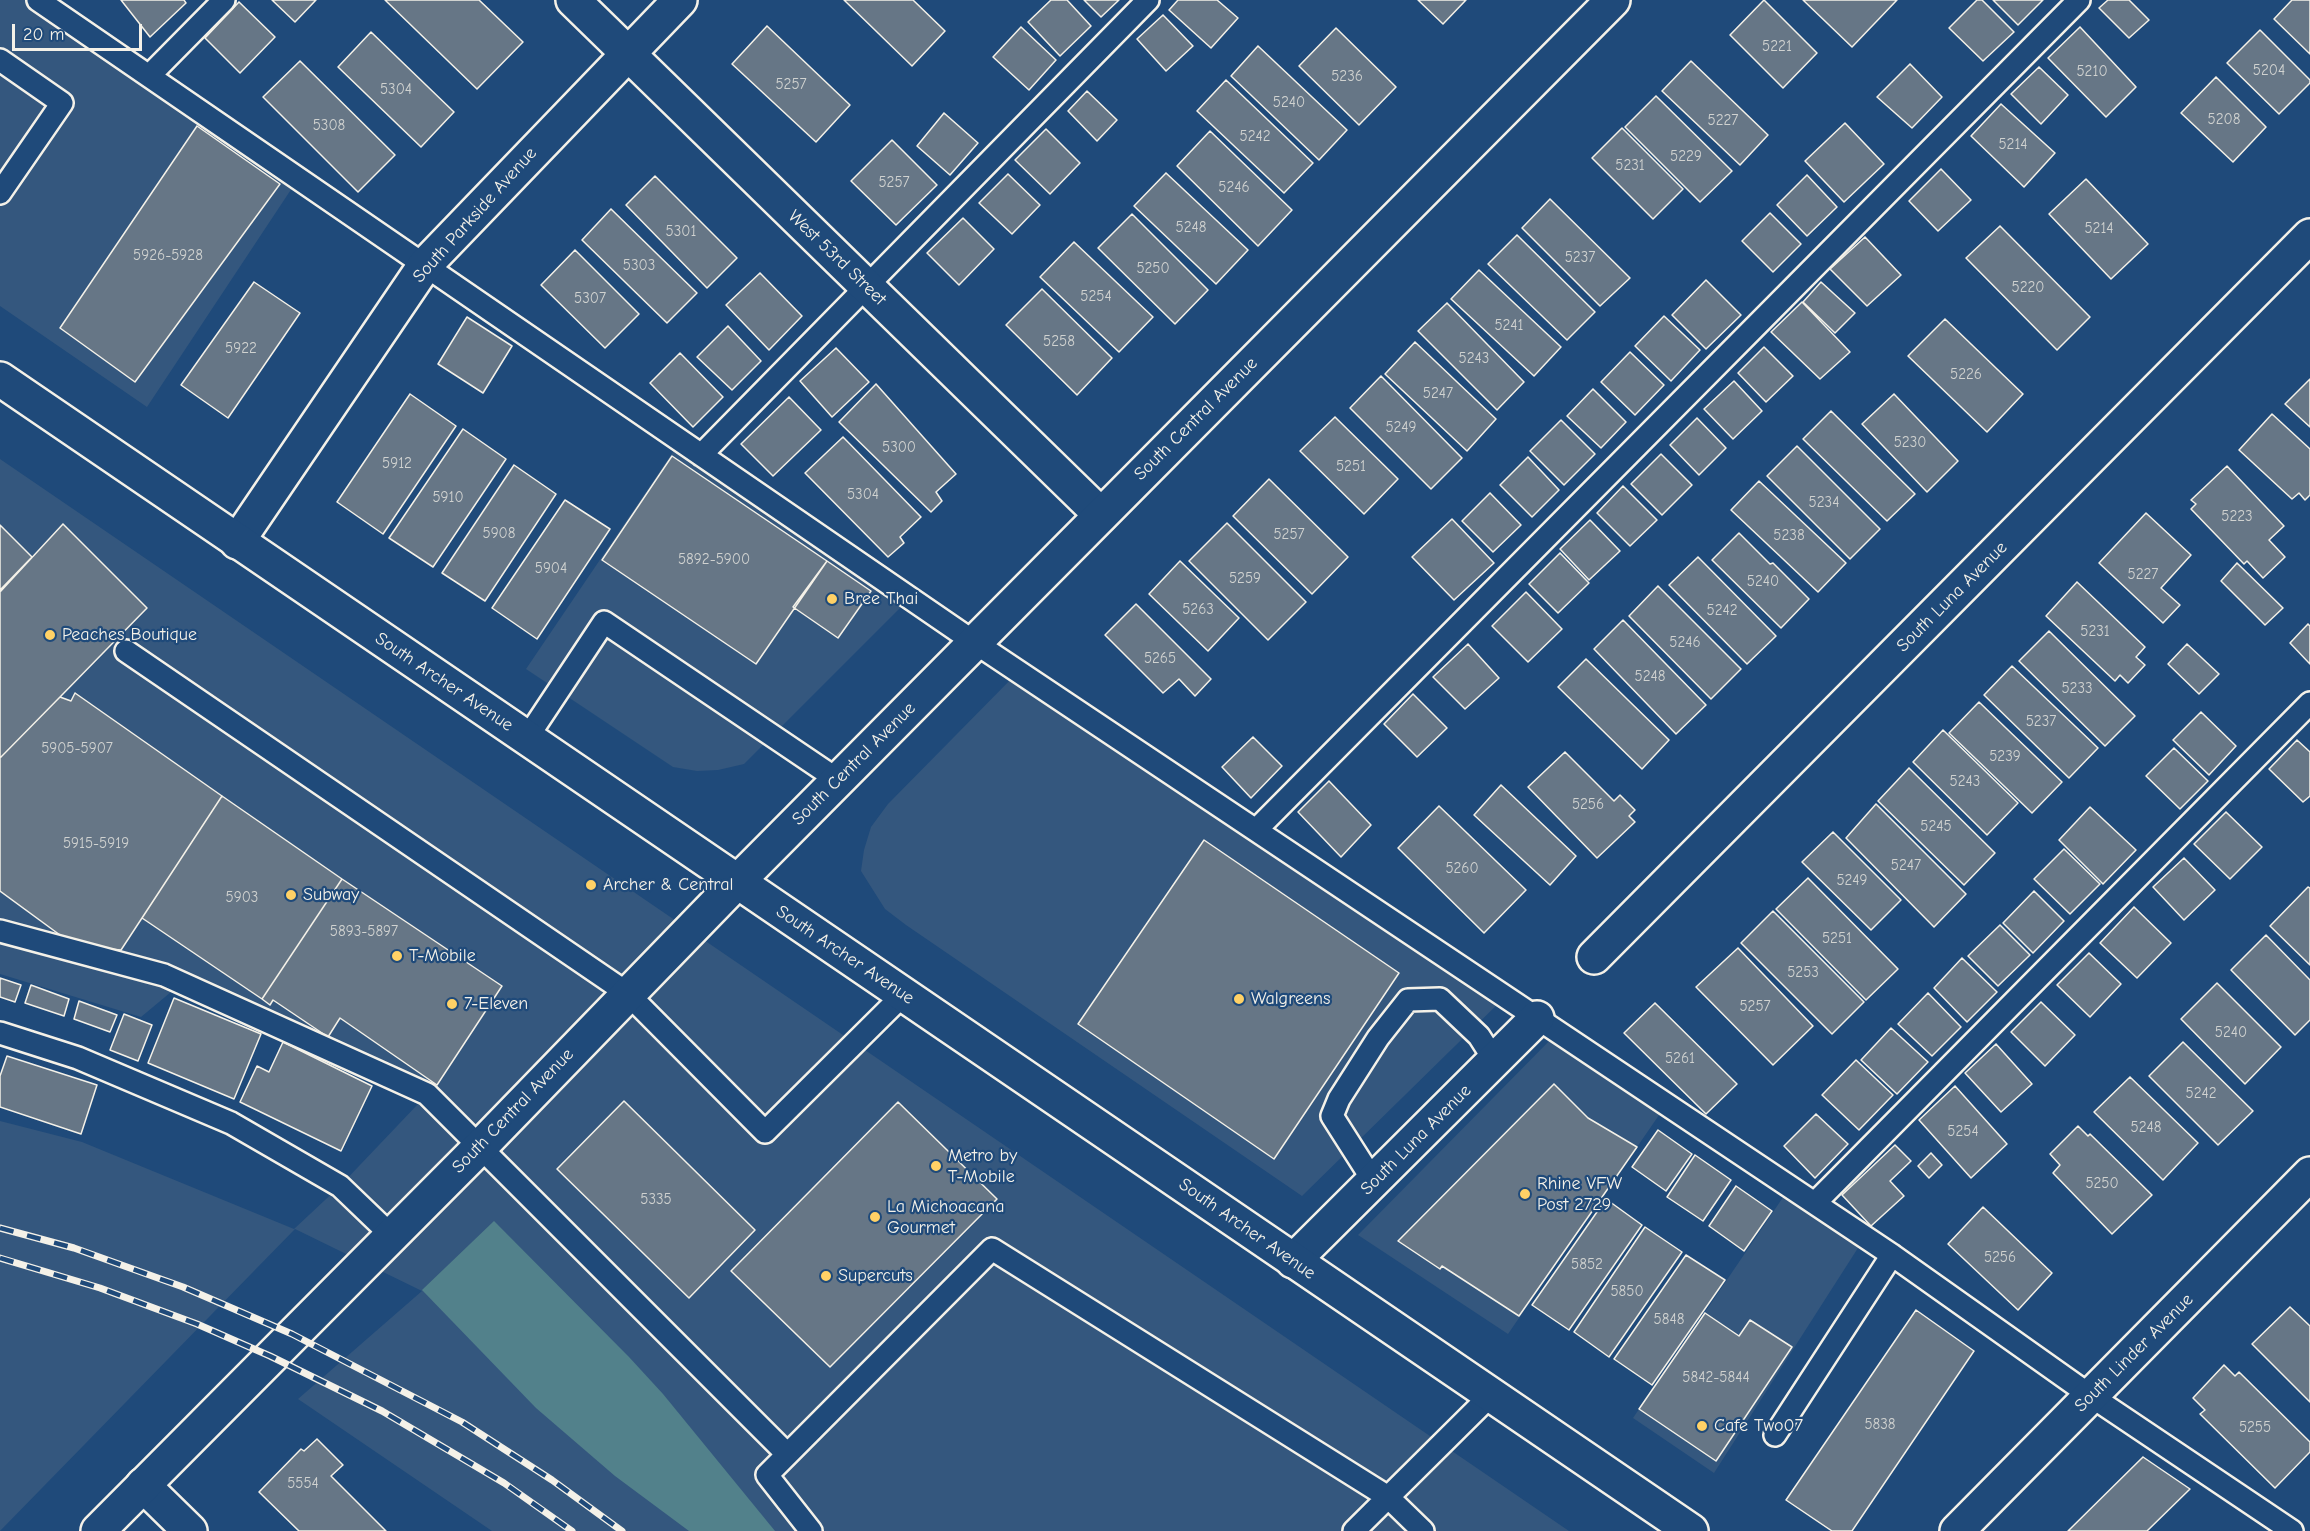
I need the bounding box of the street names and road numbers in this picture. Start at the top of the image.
street label: South Parkside Avenue [408,143,542,287]
street label: West 53rd Street [783,206,891,310]
street label: South Central Avenue [1130,353,1262,485]
street label: South Luna Avenue [1892,537,2012,657]
street label: South Archer Avenue [371,628,517,736]
street label: South Central Avenue [788,698,920,830]
street label: South Archer Avenue [772,901,918,1009]
street label: South Central Avenue [448,1044,578,1178]
street label: South Luna Avenue [1356,1080,1476,1200]
street label: South Archer Avenue [1175,1174,1319,1284]
street label: South Linder Avenue [2070,1289,2198,1417]

